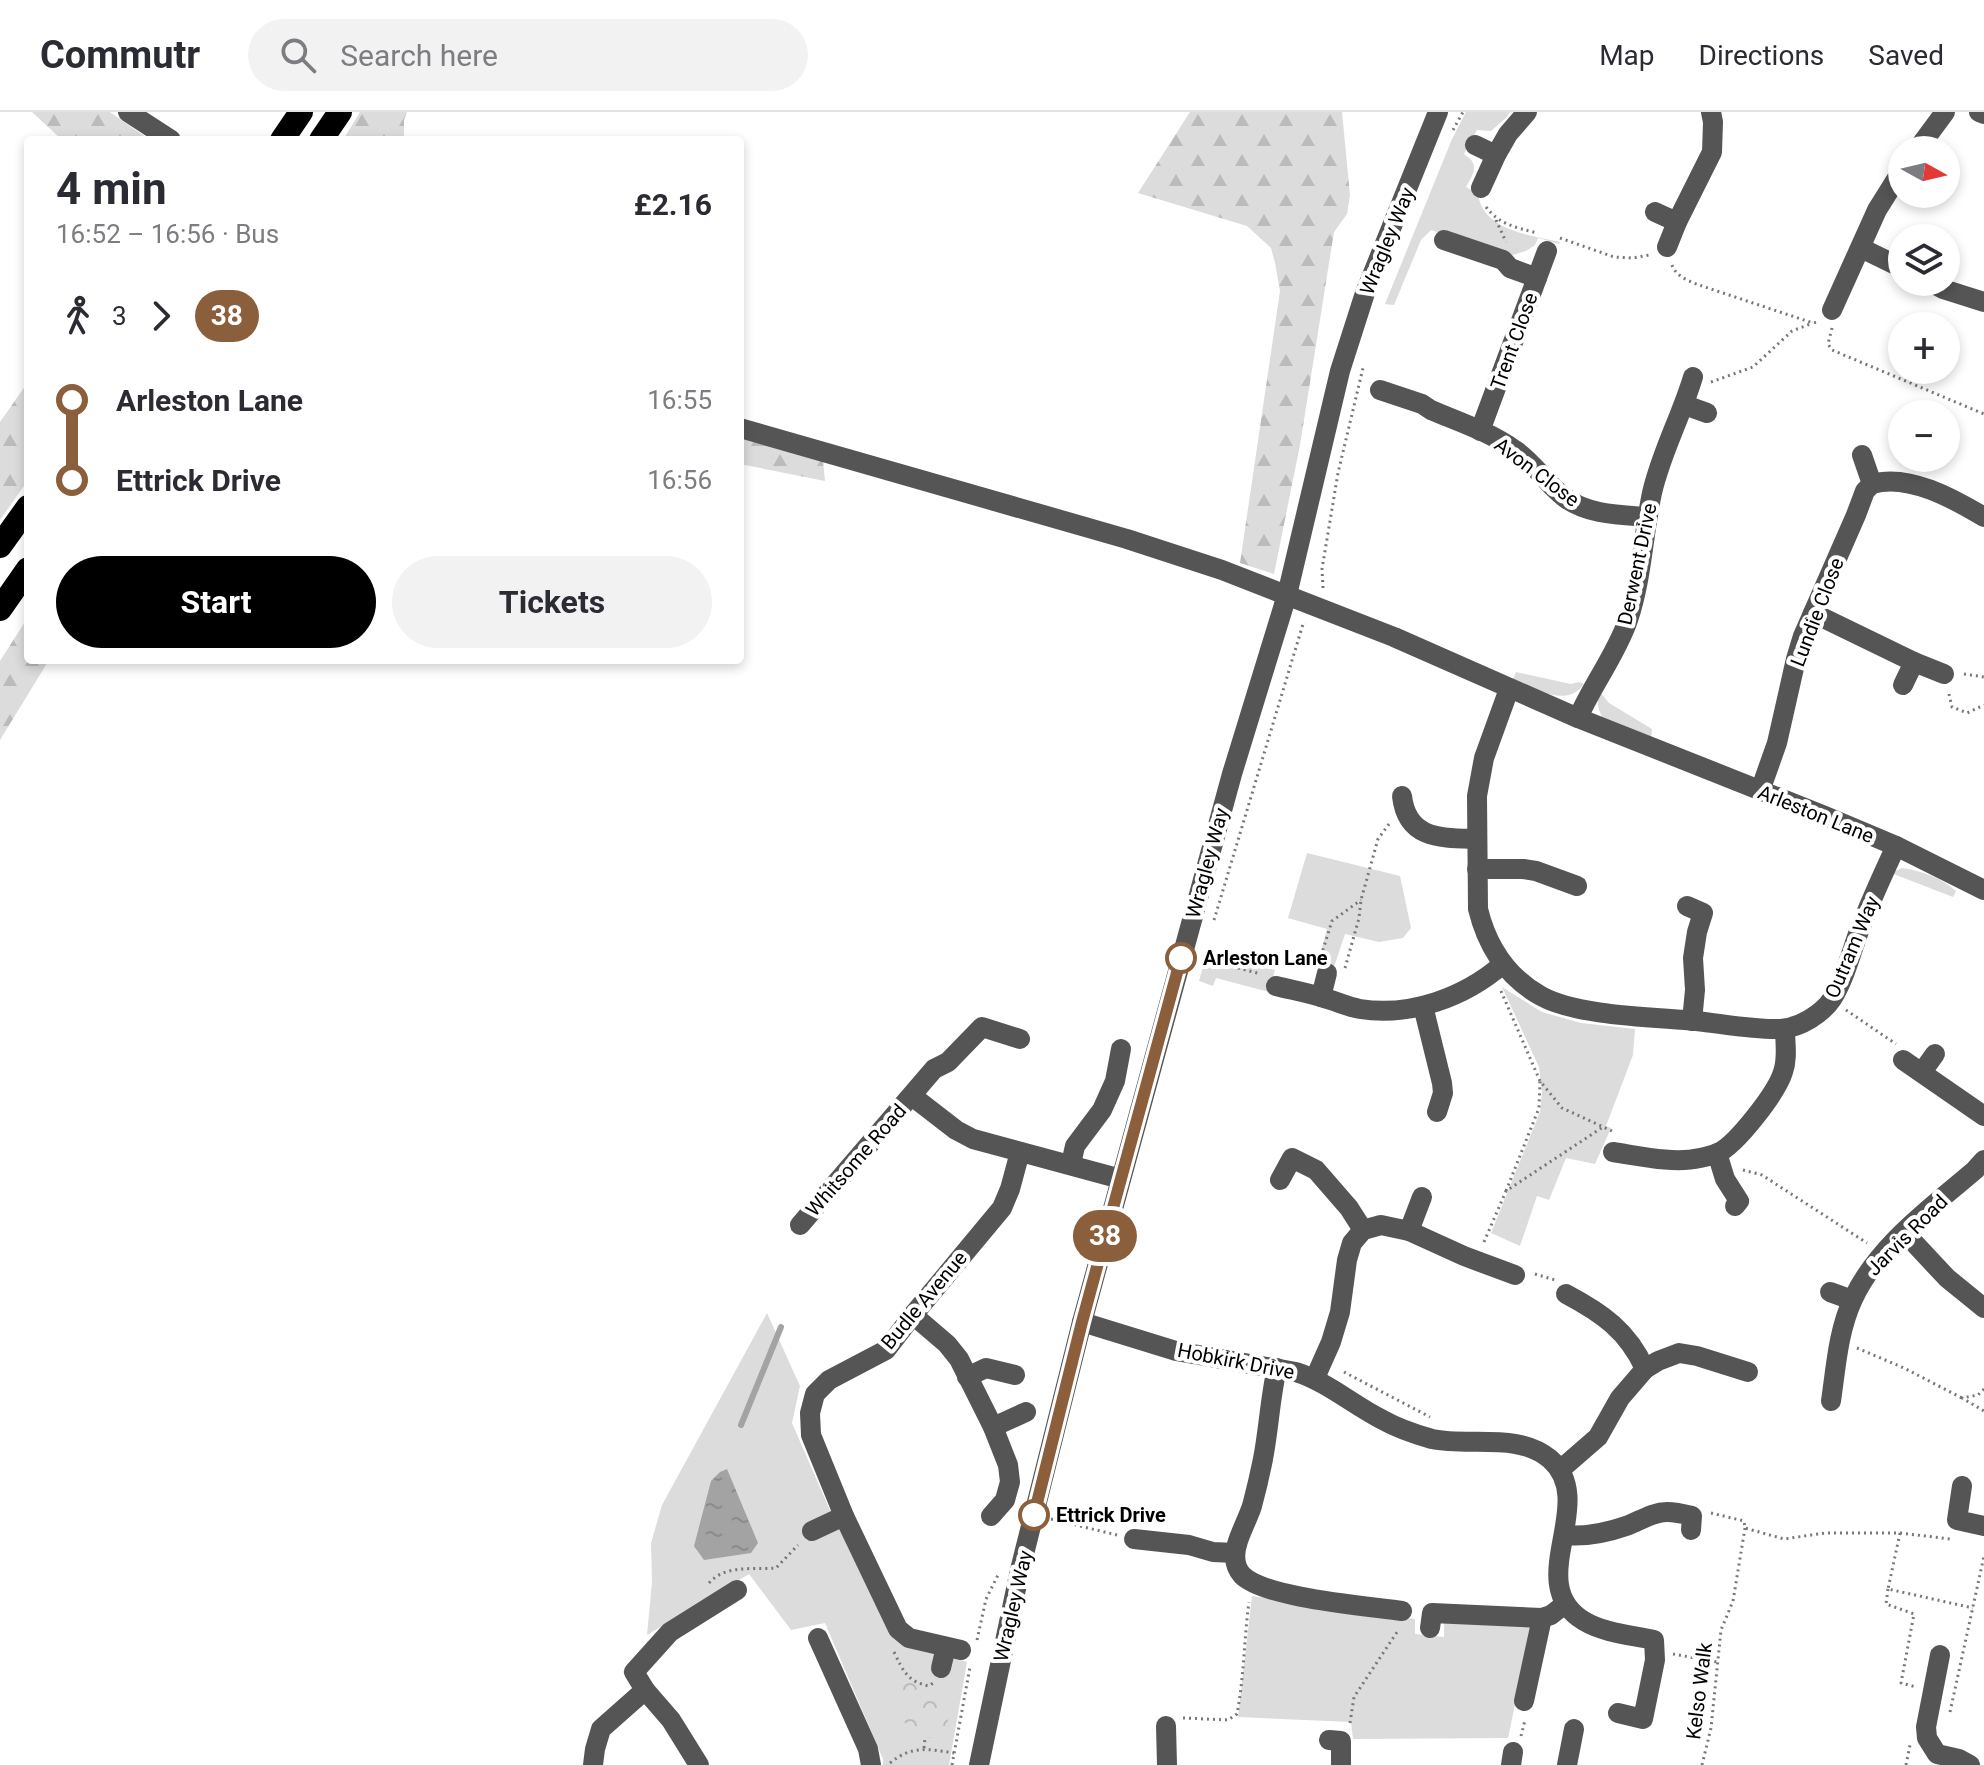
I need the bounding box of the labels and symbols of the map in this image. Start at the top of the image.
north arrow [1888,136,1960,208]
street label: Wragley Way [1355,183,1420,298]
street label: Trent Close [1485,289,1543,393]
street label: Avon Close [1490,432,1584,512]
street label: Derwent Drive [1612,501,1662,627]
street label: Lundie Close [1785,554,1849,670]
street label: Arleston Lane [1755,780,1877,848]
street label: Wragley Way [1181,805,1233,921]
street label: Outram Way [1820,892,1884,1002]
marker: Arleston Lane [1166,943,1196,973]
place label: Arleston Lane [1203,946,1328,970]
street label: Whitsome Road [801,1099,911,1221]
street label: Jarvis Road [1862,1190,1952,1280]
line badge: 38 [1069,1210,1141,1262]
street label: Budle Avenue [876,1246,972,1354]
street label: Hobkirk Drive [1175,1338,1297,1384]
marker: Ettrick Drive [1019,1500,1049,1530]
place label: Ettrick Drive [1056,1503,1166,1527]
street label: Wragley Way [989,1548,1038,1664]
street label: Kelso Walk [1681,1640,1717,1741]

